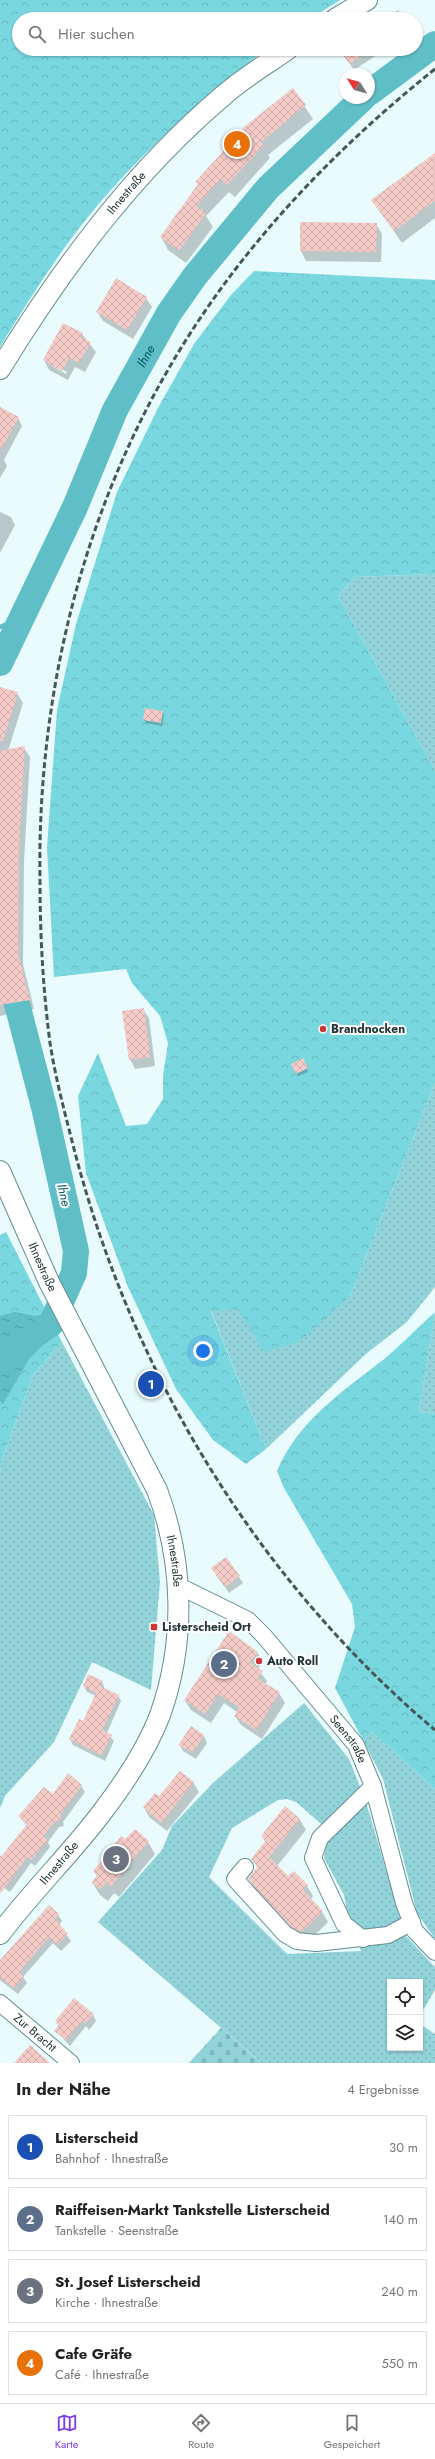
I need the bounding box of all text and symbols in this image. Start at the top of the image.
search box [12,12,423,56]
icon: search [26,23,48,45]
text: Hier suchen [58,23,135,45]
north arrow [339,68,375,104]
pin: 4 [224,129,250,159]
street label: Ihnestraße [102,167,150,219]
water label: Ihne [131,341,159,370]
place label: Brandnocken [331,1020,405,1038]
marker: Brandnocken [318,1024,328,1034]
water label: Ihne [52,1182,76,1209]
street label: Ihnestraße [24,1239,62,1295]
your location [193,1341,213,1361]
pin: 1 [138,1369,164,1399]
street label: Ihnestraße [162,1533,187,1588]
place label: Listerscheid Ort [162,1618,251,1636]
marker: Listerscheid Ort [149,1622,159,1632]
pin: 2 [211,1649,237,1679]
place label: Auto Roll [266,1652,318,1670]
marker: Auto Roll [254,1656,264,1666]
street label: Seenstraße [325,1711,371,1766]
street label: Ihnestraße [35,1837,83,1889]
pin: 3 [103,1844,129,1874]
map controls [387,1979,423,2051]
button: locate [387,1979,423,2015]
street label: Zur Bracht [10,2009,61,2056]
button: layers [387,2015,423,2051]
text: In der Nähe [16,2077,111,2101]
text: 4 Ergebnisse [347,2080,419,2099]
text: Listerscheid [55,2127,138,2149]
text: 1 [27,2138,33,2157]
text: 30 m [389,2138,418,2157]
text: Bahnhof · Ihnestraße [55,2149,168,2168]
text: Raiffeisen-Markt Tankstelle Listerscheid [55,2199,330,2221]
text: 2 [26,2210,34,2229]
text: 140 m [383,2210,418,2229]
text: Tankstelle · Seenstraße [55,2221,178,2240]
text: St. Josef Listerscheid [55,2271,201,2293]
text: 3 [26,2282,34,2301]
text: 240 m [381,2282,418,2301]
text: Kirche · Ihnestraße [55,2293,158,2312]
text: Cafe Gräfe [55,2343,132,2365]
text: 4 [25,2354,35,2373]
text: 550 m [381,2354,418,2373]
text: Café · Ihnestraße [55,2365,149,2384]
tab: Karte [55,2412,78,2452]
tab: Route [188,2412,214,2452]
tab: Gespeichert [324,2412,380,2452]

